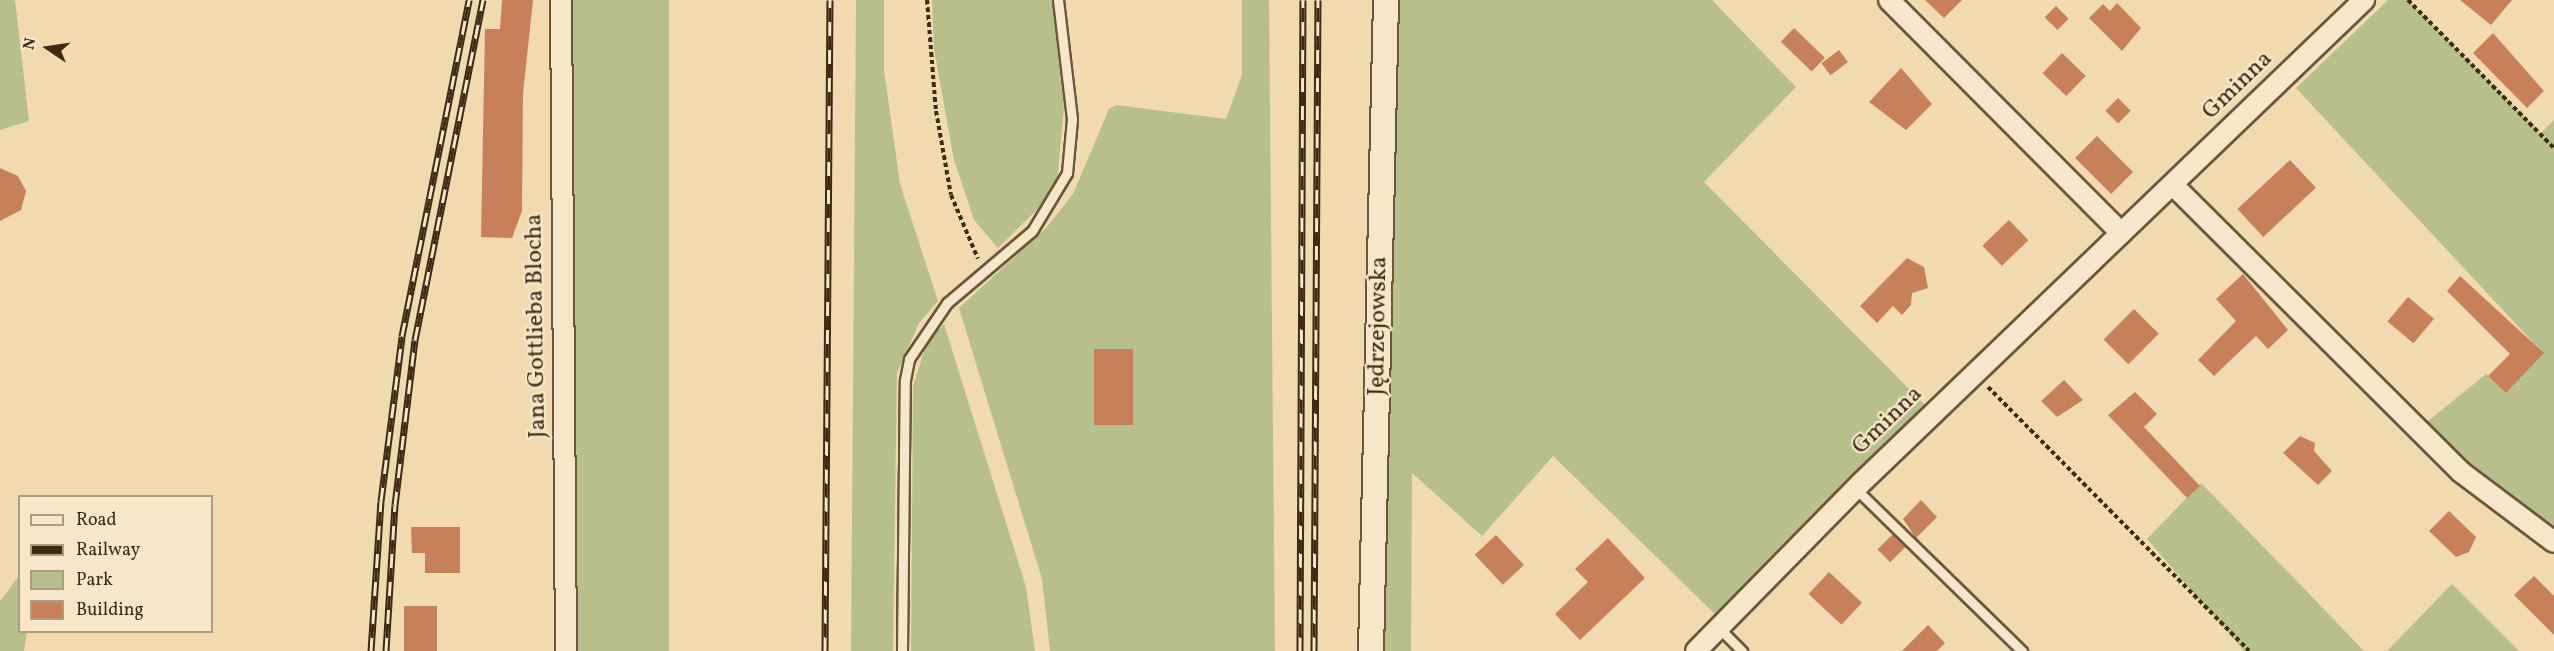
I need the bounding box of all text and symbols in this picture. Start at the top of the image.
north arrow [18,18,78,78]
text: N [18,36,42,52]
street label: Gminna [2197,46,2279,126]
street label: Jana Gottlieba Blocha [521,213,553,439]
street label: Jędrzejowska [1363,256,1395,396]
street label: Gminna [1847,381,1929,461]
legend [18,495,213,633]
text: Road [76,508,117,533]
text: Railway [76,538,140,563]
text: Park [76,568,113,593]
text: Building [76,598,144,623]

